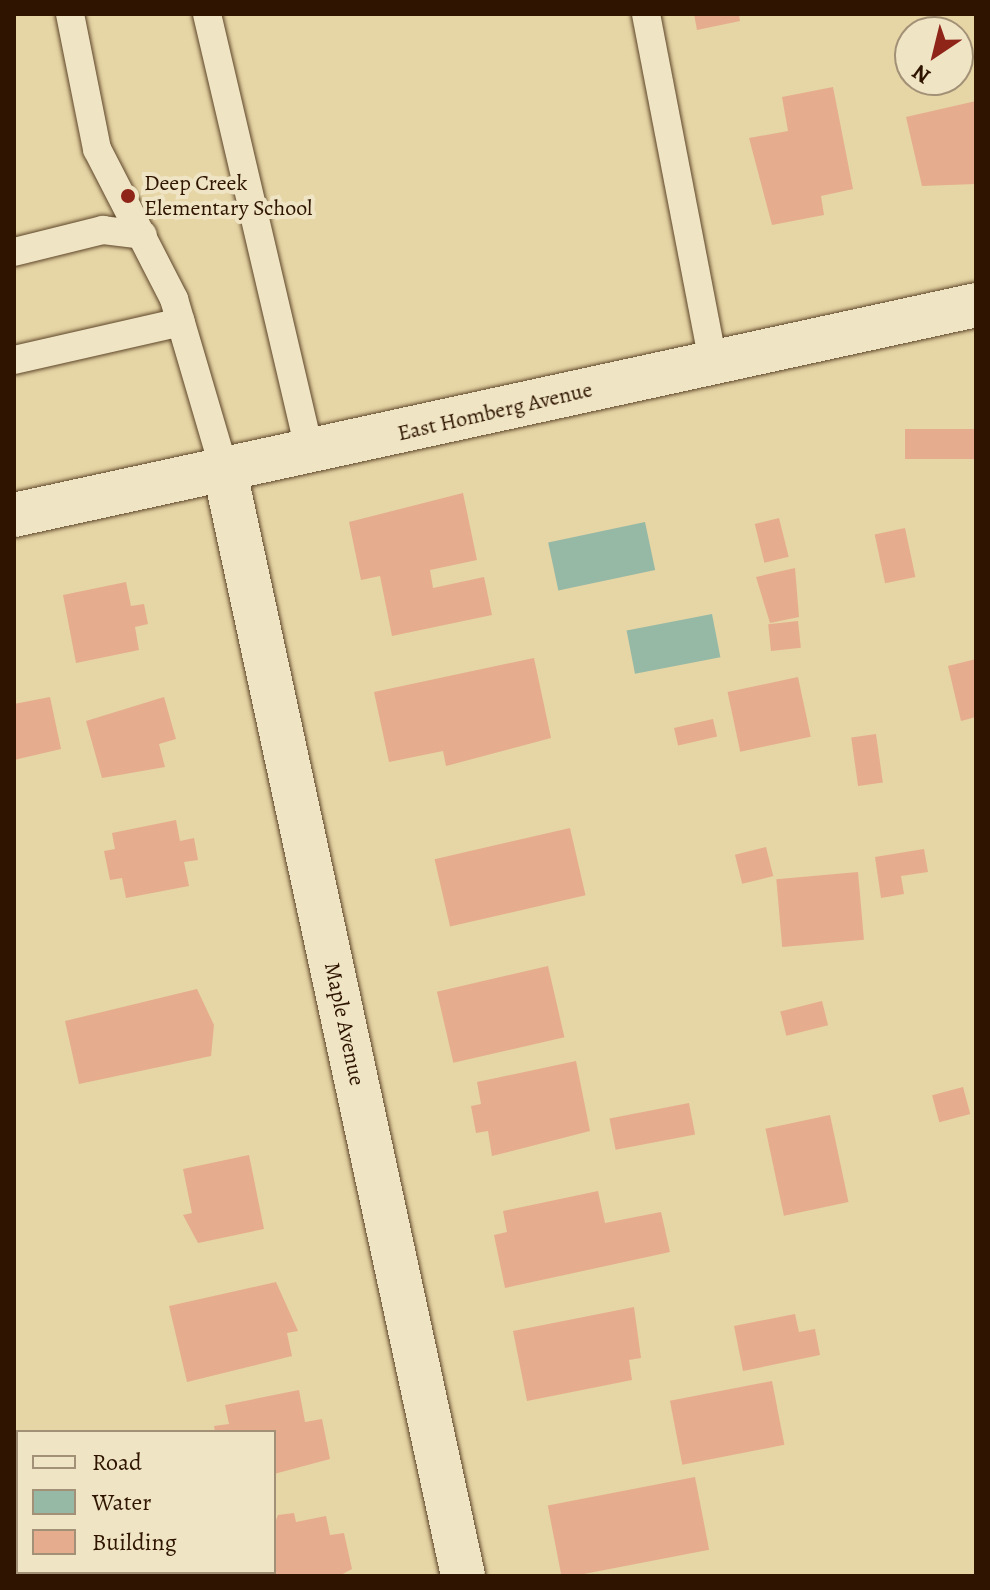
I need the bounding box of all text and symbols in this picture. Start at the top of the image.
north arrow [894,16,974,96]
text: N [906,57,937,91]
place label: Deep Creek Elementary School [144,170,312,222]
marker: Deep Creek Elementary School [119,187,137,205]
street label: East Homberg Avenue [395,377,595,447]
street label: Maple Avenue [318,960,370,1088]
legend [16,1430,276,1574]
text: Road [92,1446,142,1478]
text: Water [92,1486,152,1518]
text: Building [92,1526,177,1558]

